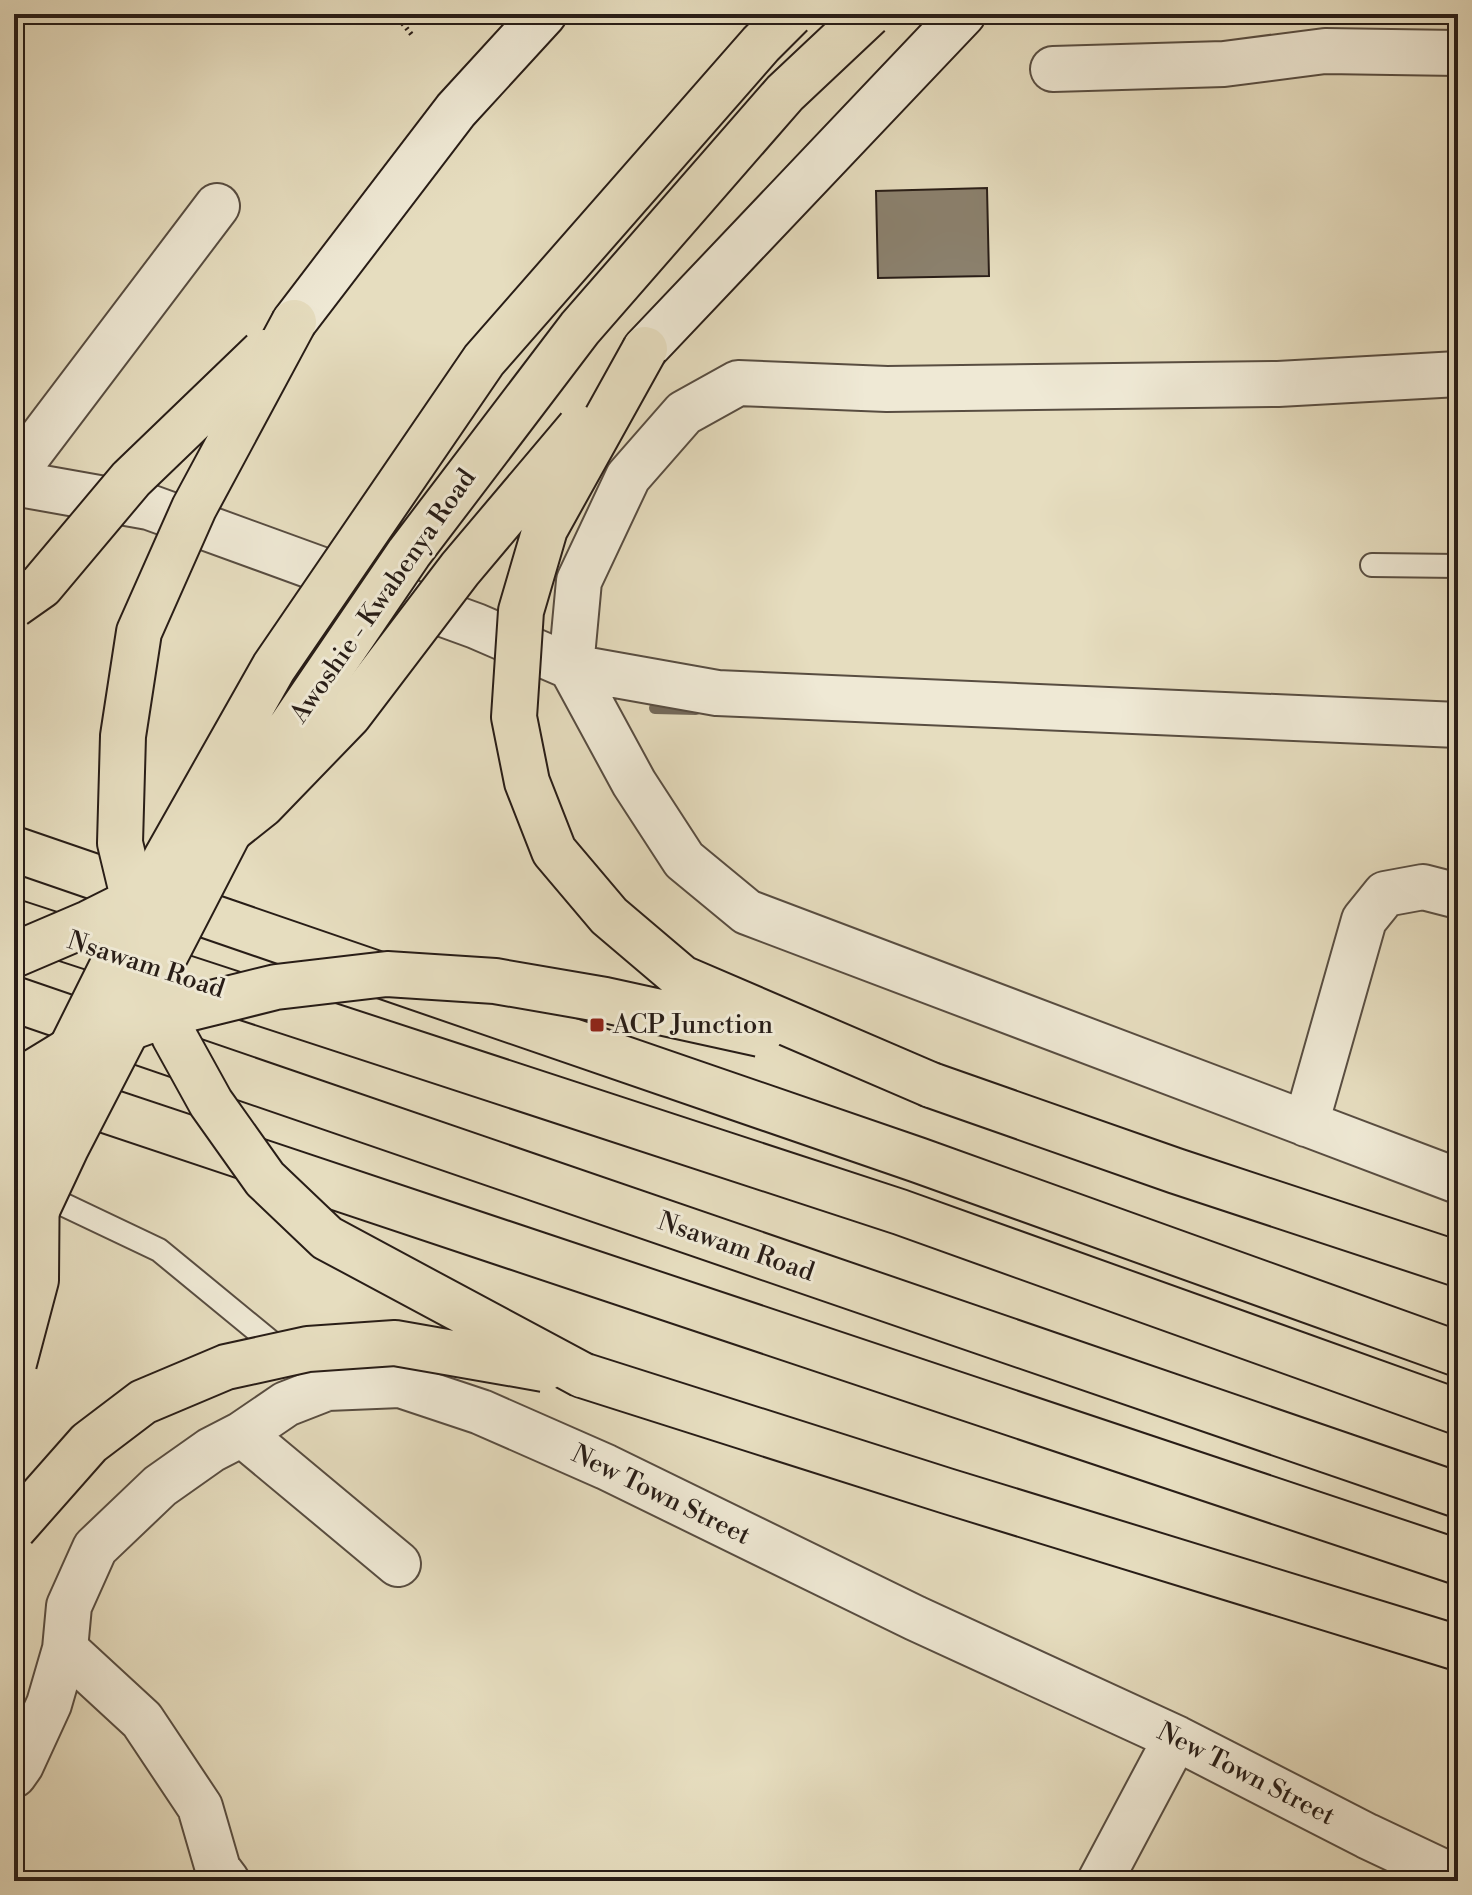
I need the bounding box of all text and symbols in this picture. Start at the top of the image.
street label: Awoshie - Kwabenya Road [283,463,483,730]
street label: Nsawam Road [63,925,229,1006]
place label: ACP Junction [612,1009,773,1041]
marker: ACP Junction [588,1016,606,1034]
street label: Nsawam Road [654,1205,819,1289]
street label: New Town Street [566,1438,756,1552]
street label: New Town Street [1152,1716,1340,1832]

